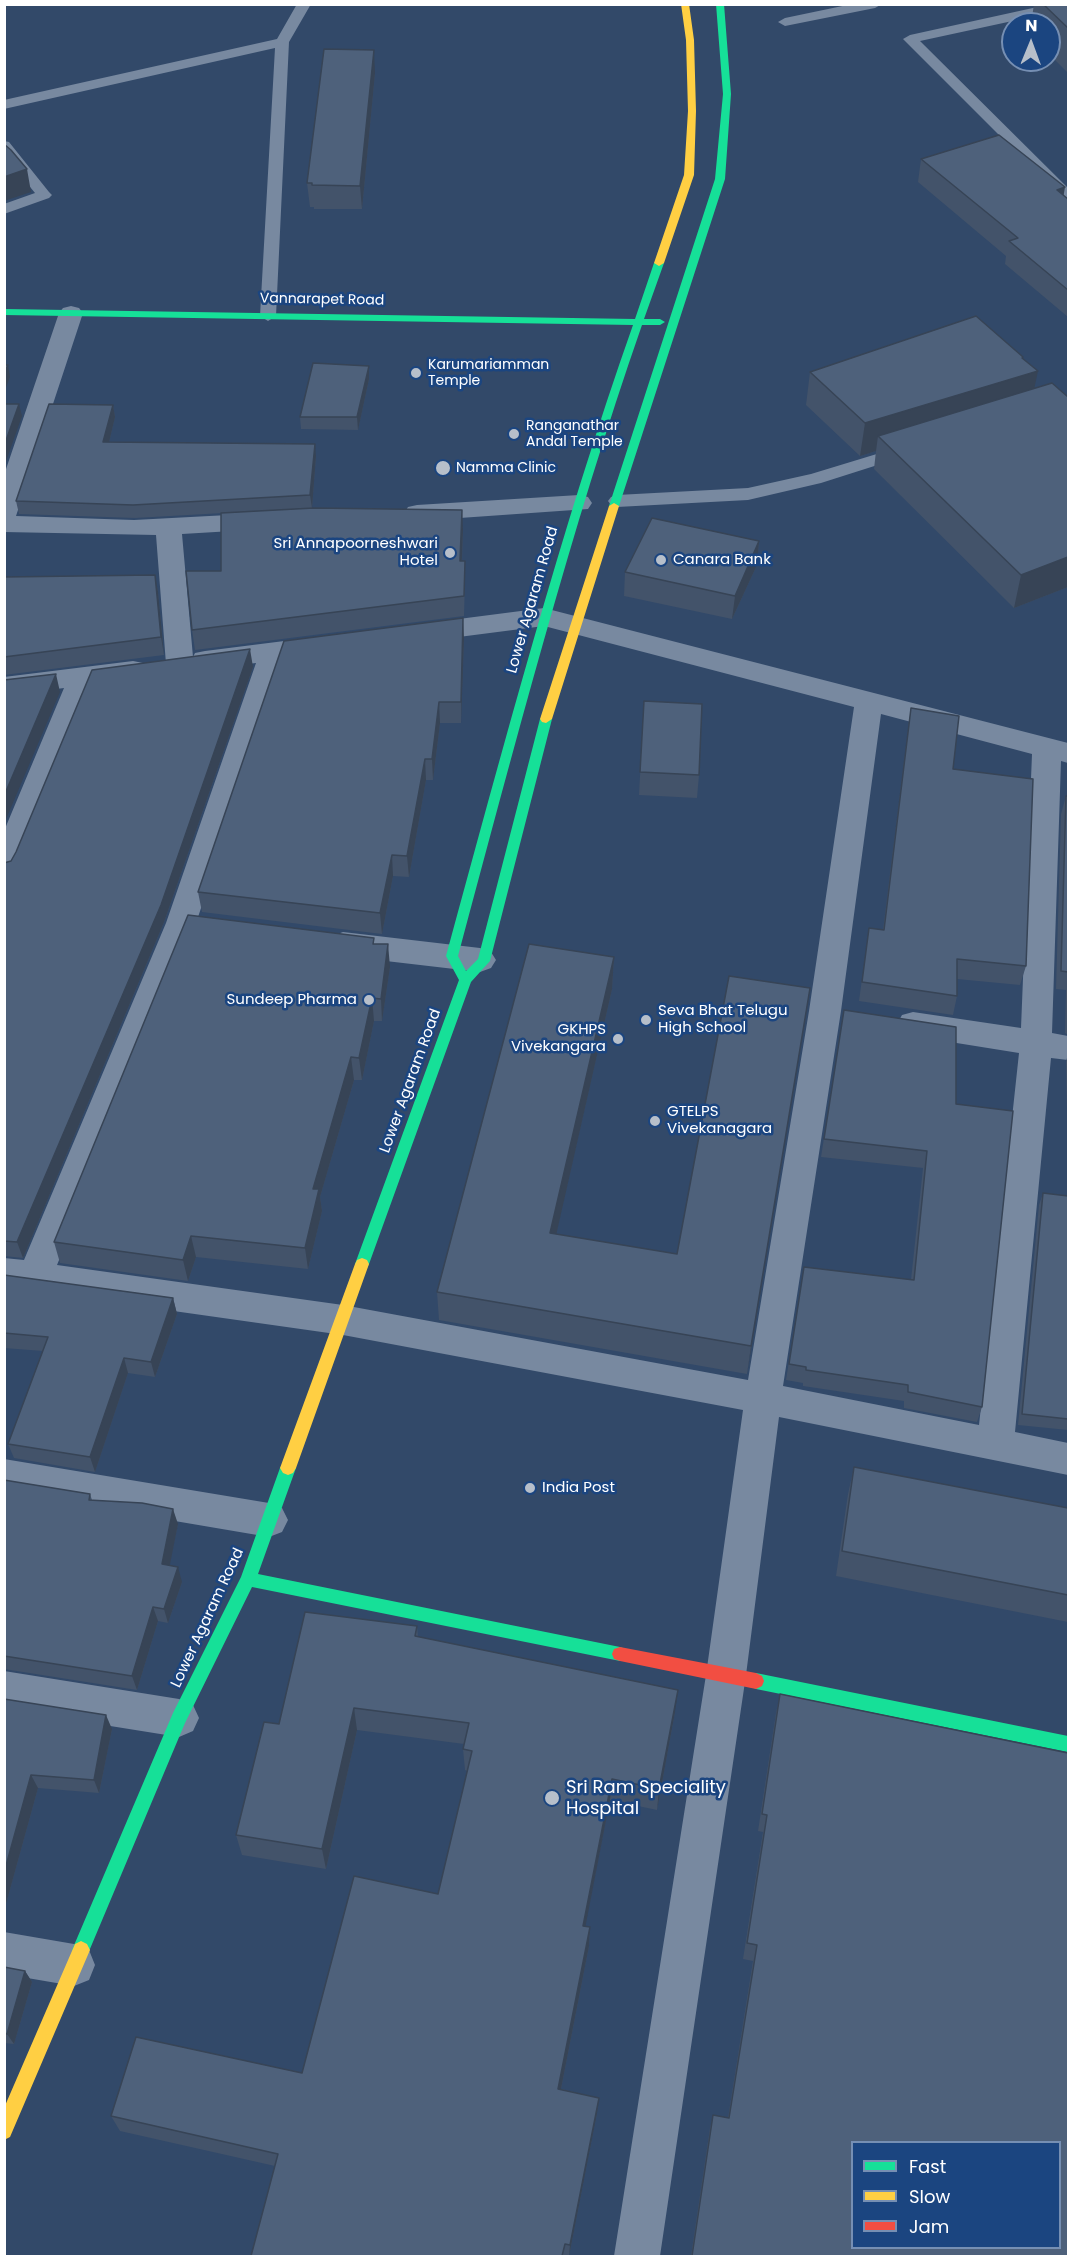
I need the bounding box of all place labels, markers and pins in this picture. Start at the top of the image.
place label: Karumariamman Temple [428,357,549,390]
marker: Karumariamman Temple [409,366,423,380]
place label: Ranganathar Andal Temple [526,418,623,450]
marker: Ranganathar Andal Temple [507,427,521,441]
marker: Namma Clinic [434,459,452,477]
place label: Namma Clinic [456,460,556,476]
place label: Sri Annapoorneshwari Hotel [273,535,438,570]
marker: Sri Annapoorneshwari Hotel [443,546,457,560]
place label: Canara Bank [673,551,771,569]
marker: Canara Bank [654,553,668,567]
place label: Sundeep Pharma [227,991,357,1009]
marker: Sundeep Pharma [362,993,376,1007]
place label: Seva Bhat Telugu High School [658,1002,788,1037]
marker: Seva Bhat Telugu High School [639,1013,653,1027]
place label: GKHPS Vivekangara [511,1021,606,1056]
marker: GKHPS Vivekangara [611,1032,625,1046]
place label: GTELPS Vivekanagara [667,1103,772,1138]
marker: GTELPS Vivekanagara [648,1114,662,1128]
place label: India Post [542,1479,615,1497]
marker: India Post [523,1481,537,1495]
place label: Sri Ram Speciality Hospital [566,1777,726,1820]
marker: Sri Ram Speciality Hospital [543,1789,561,1807]

